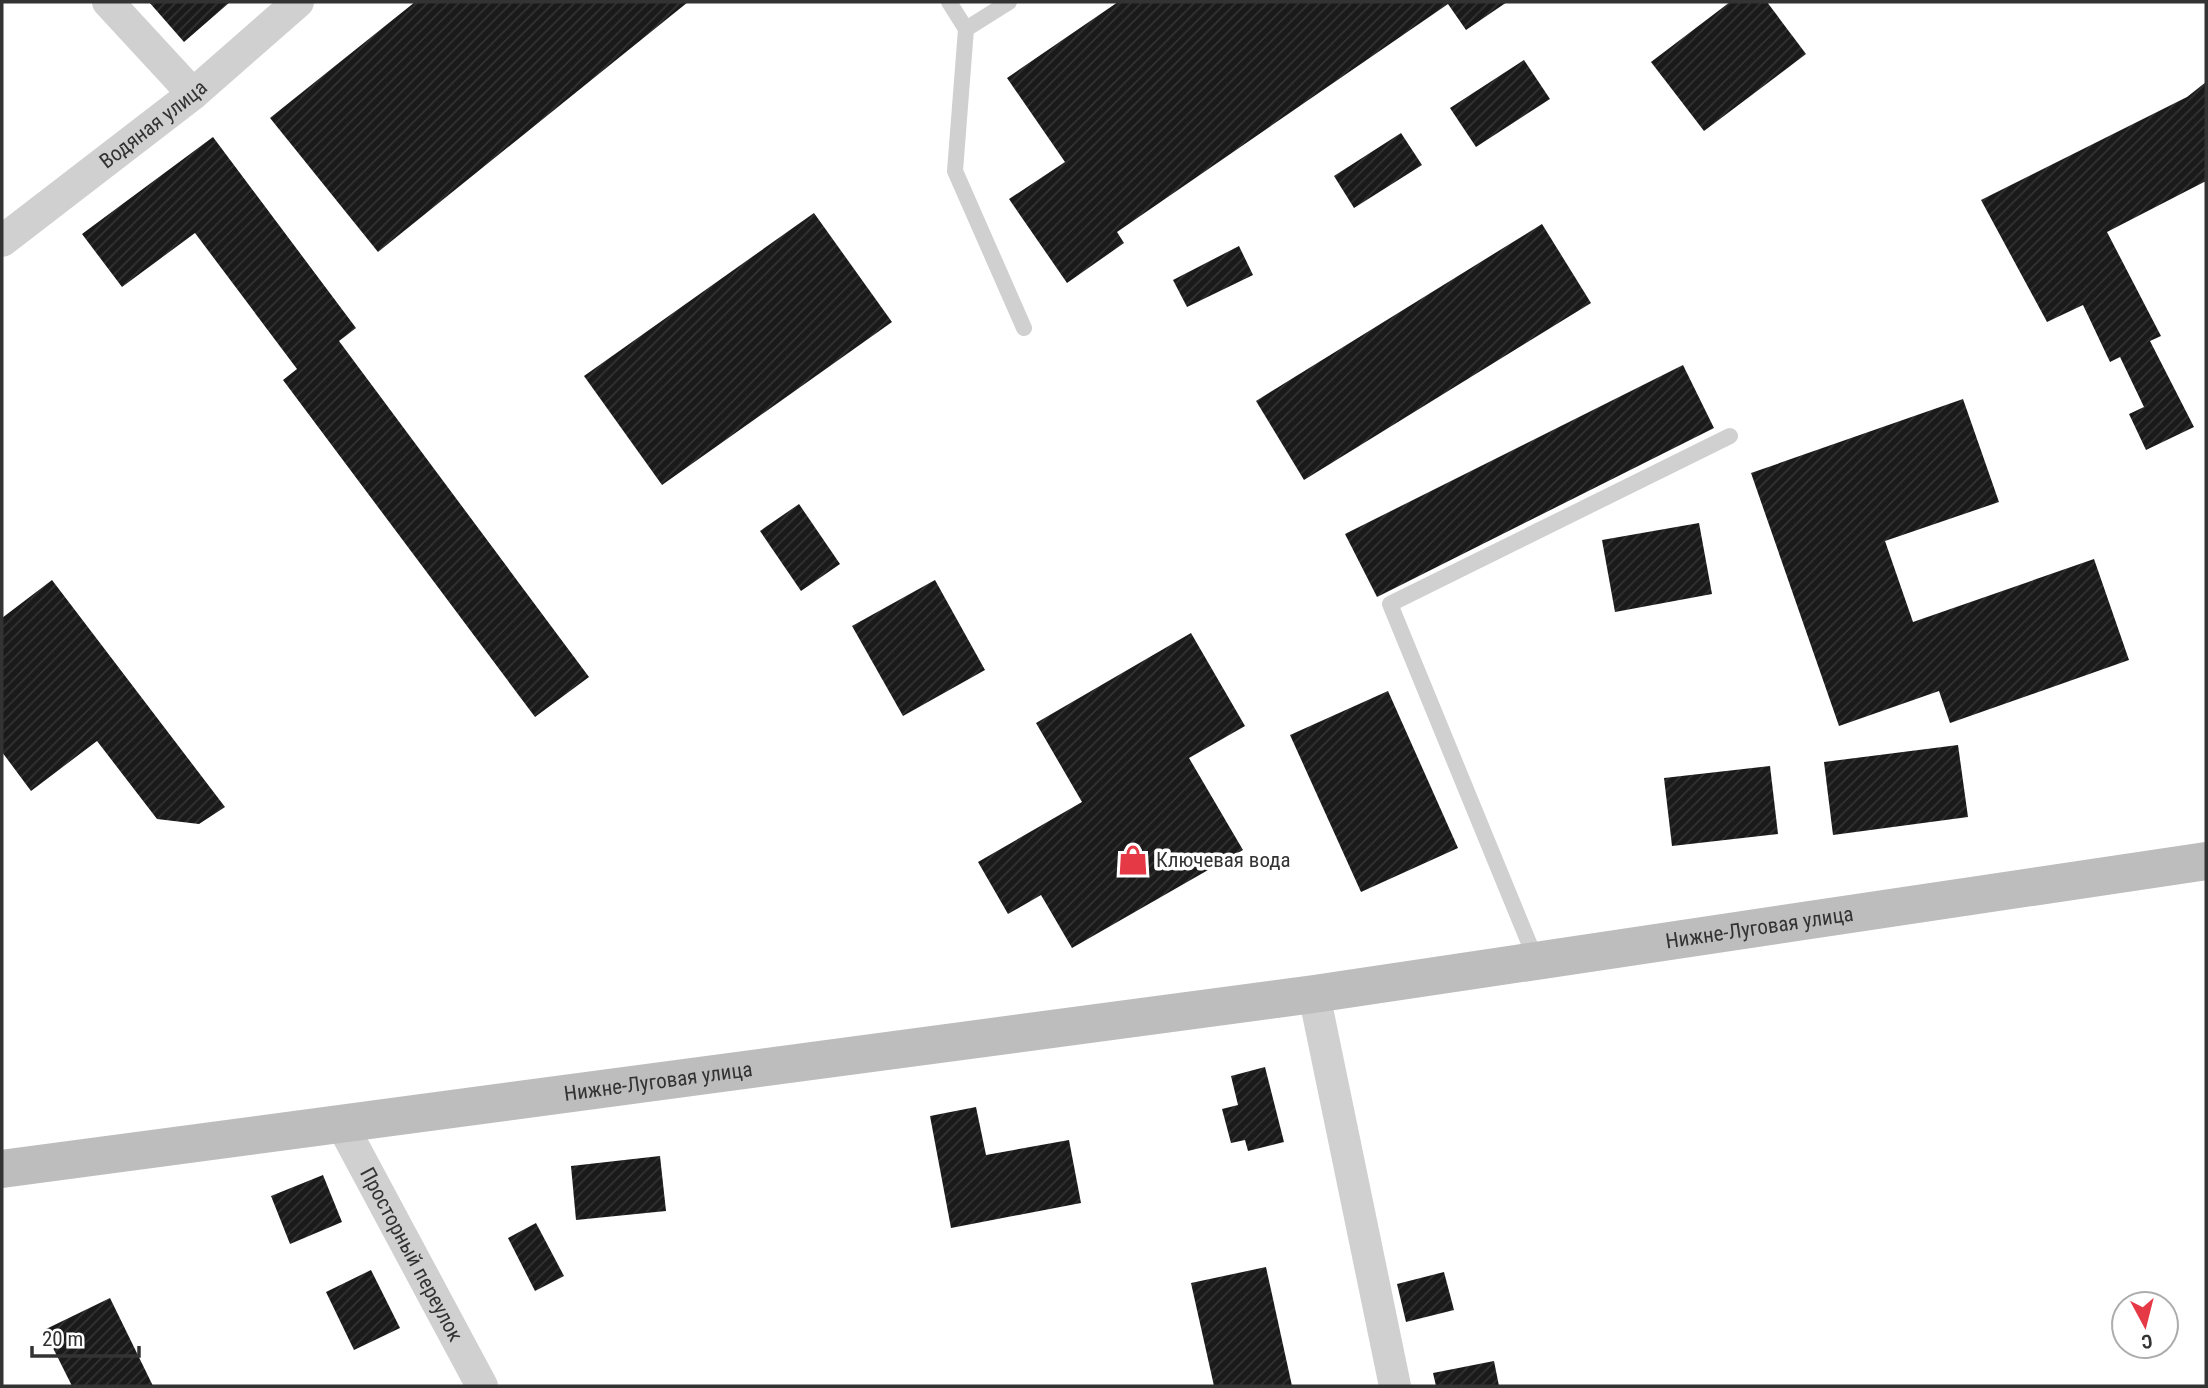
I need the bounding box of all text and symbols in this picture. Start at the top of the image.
street label: Водяная улица [95,75,212,173]
shop icon: Ключевая вода [1116,843,1150,877]
place label: Ключевая вода [1156,848,1291,872]
street label: Нижне-Луговая улица [1664,902,1855,953]
street label: Нижне-Луговая улица [563,1057,754,1106]
street label: Просторный переулок [355,1163,468,1345]
north arrow [2110,1290,2180,1360]
scale bar [32,1314,138,1358]
text: 20 m [42,1327,83,1351]
text: С [2140,1329,2154,1353]

